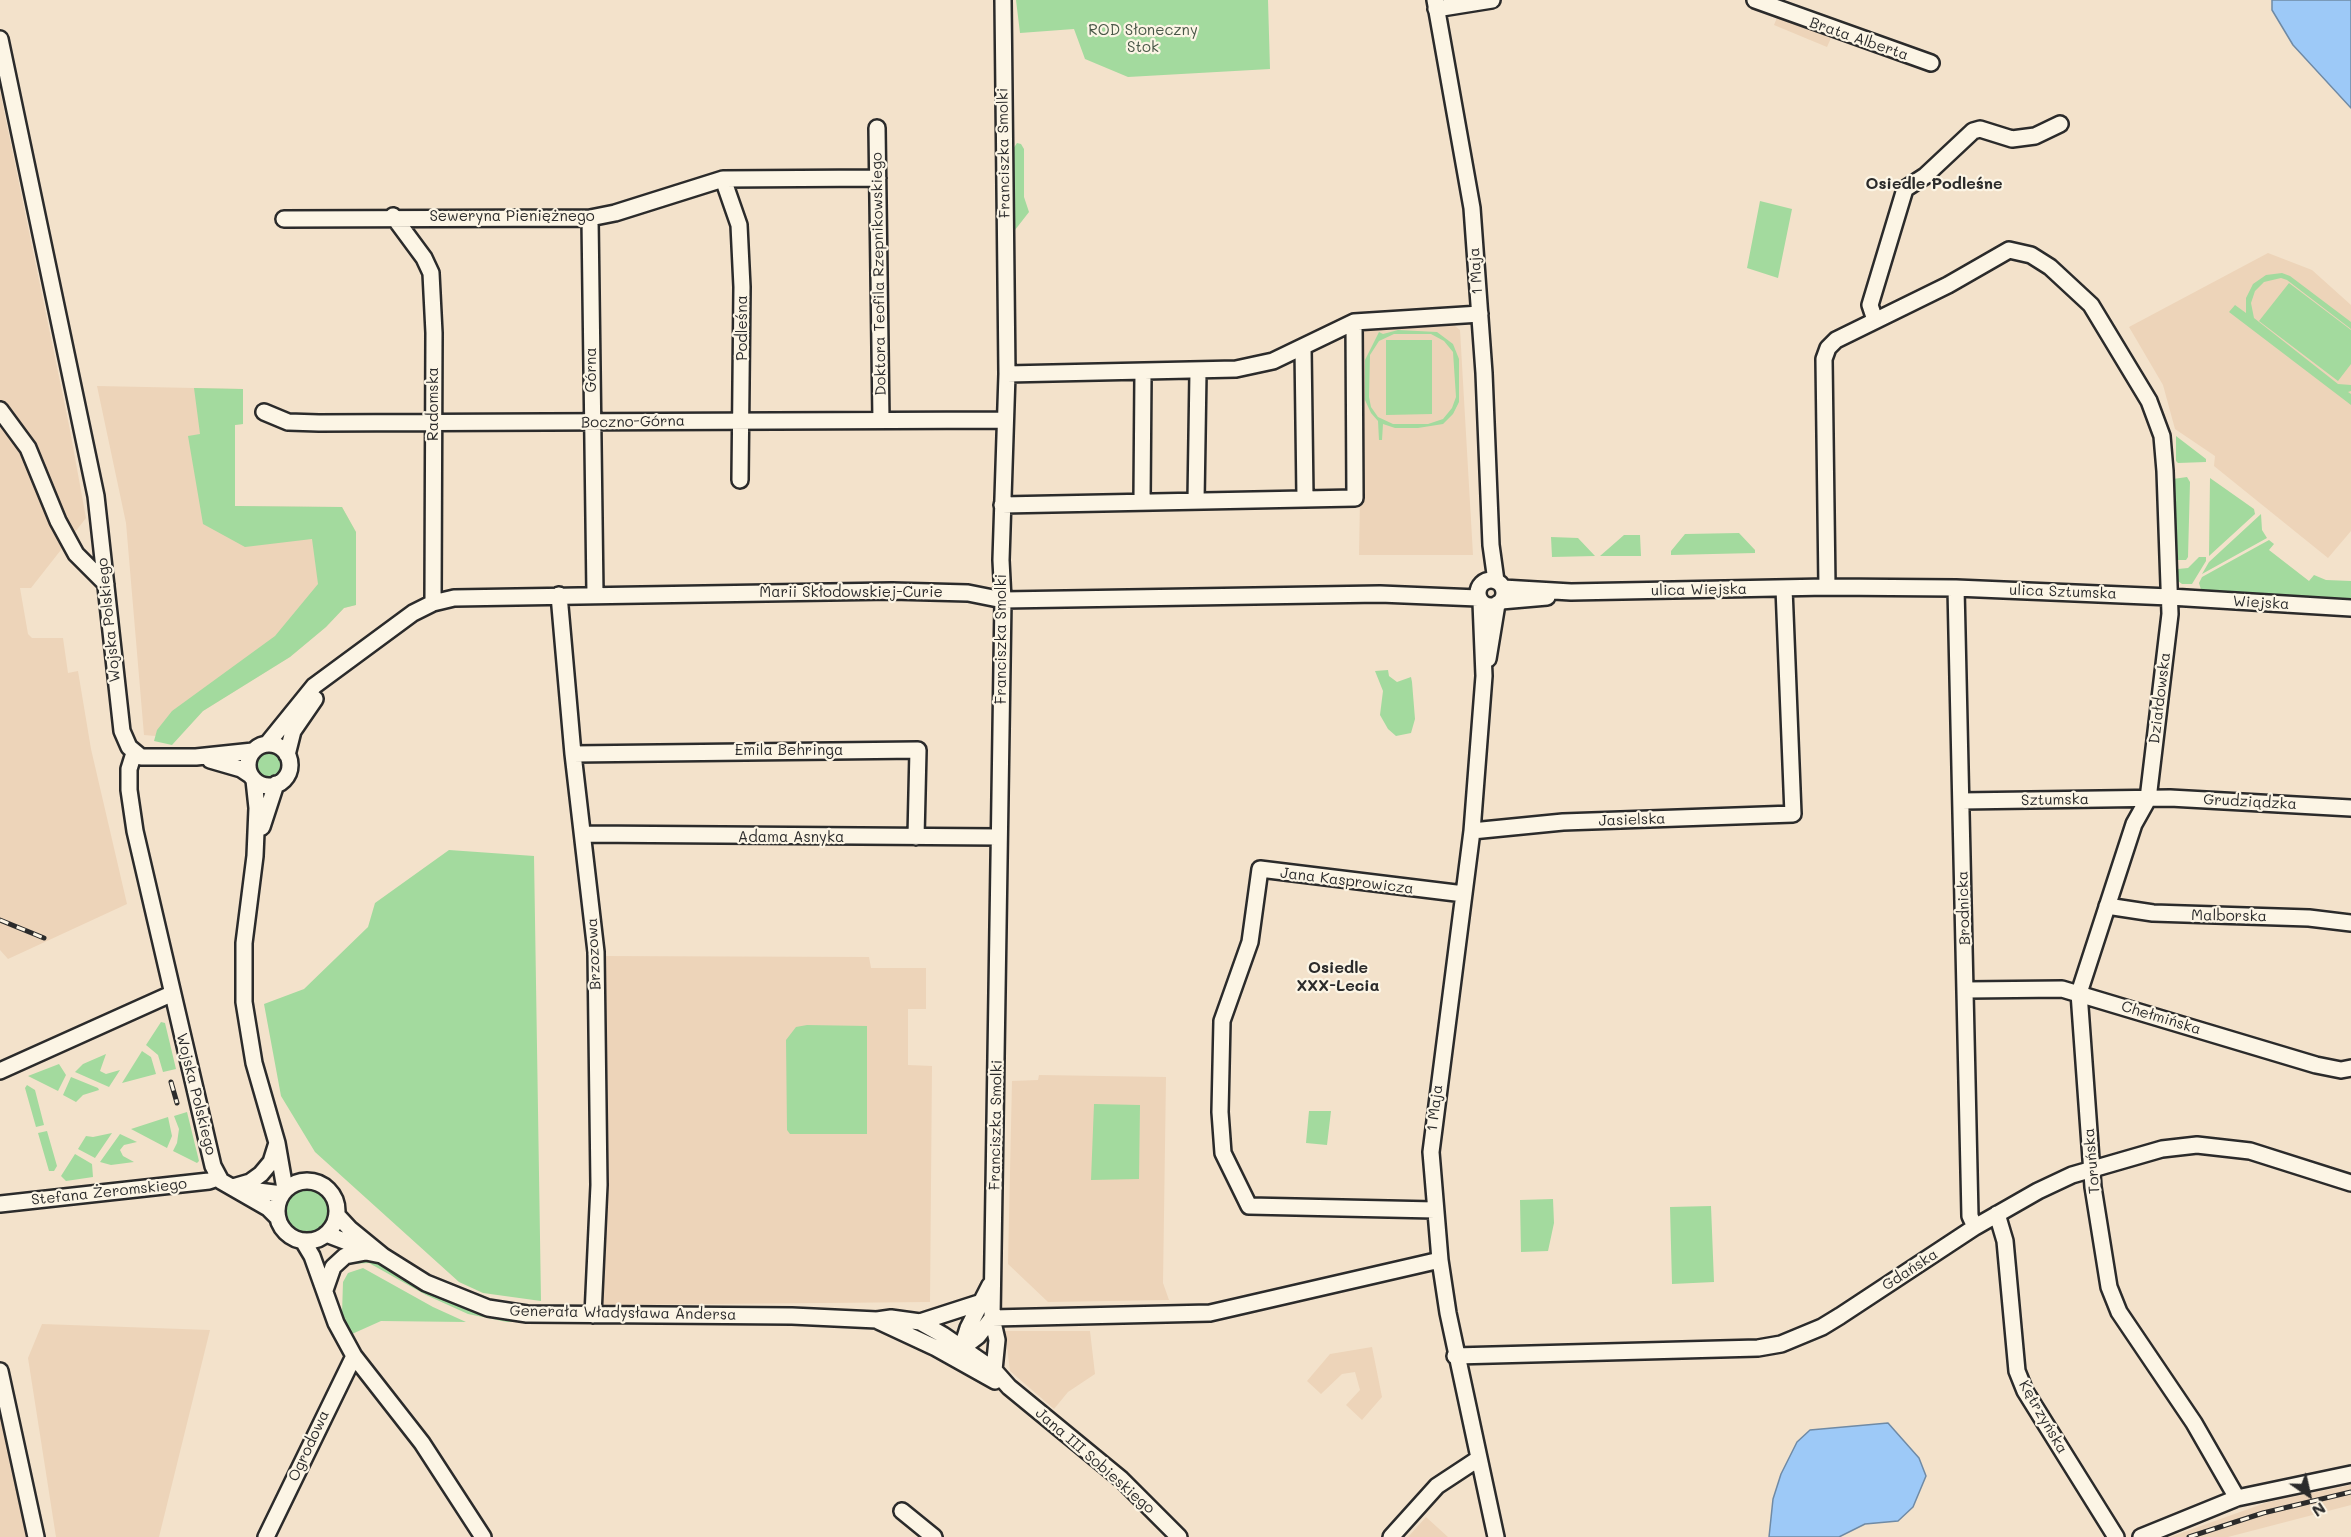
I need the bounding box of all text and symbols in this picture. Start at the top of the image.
street label: Brata Alberta [1807,14,1911,64]
park label: ROD Słoneczny Stok [1088,21,1198,56]
street label: Franciszka Smolki [994,88,1014,218]
street label: Doktora Teofila Rzepnikowskiego [868,152,890,396]
district label: Osiedle Podleśne [1865,174,2003,194]
street label: Seweryna Pieniężnego [429,207,595,225]
street label: 1 Maja [1465,247,1487,295]
street label: Podleśna [733,295,751,361]
street label: Górna [582,347,600,393]
street label: Radomska [424,367,442,441]
street label: Boczno-Górna [581,412,685,432]
street label: Wojska Polskiego [94,557,124,683]
street label: Franciszka Smolki [992,574,1010,704]
street label: ulica Wiejska [1651,580,1747,600]
street label: ulica Sztumska [2009,581,2117,603]
street label: Marii Skłodowskiej-Curie [759,583,943,601]
street label: Wiejska [2232,593,2290,613]
street label: Działdowska [2145,651,2175,745]
street label: Emila Behringa [735,741,843,759]
street label: Sztumska [2021,790,2089,810]
street label: Grudziądzka [2203,791,2297,813]
street label: Jasielska [1598,810,1666,830]
street label: Adama Asnyka [738,828,844,846]
street label: Jana Kasprowicza [1279,864,1415,898]
street label: Brodnicka [1954,871,1974,945]
street label: Malborska [2191,906,2267,926]
street label: Brzozowa [583,917,605,991]
district label: Osiedle XXX-Lecia [1296,958,1380,996]
street label: Chełmińska [2119,997,2203,1039]
street label: Wojska Polskiego [172,1031,220,1157]
street label: Franciszka Smolki [986,1060,1006,1190]
street label: 1 Maja [1423,1083,1447,1133]
street label: Toruńska [2080,1127,2104,1195]
street label: Stefana Żeromskiego [30,1175,188,1209]
street label: Gdańska [1879,1245,1941,1295]
street label: Generała Władysława Andersa [509,1302,737,1324]
street label: Kętrzyńska [2015,1377,2071,1457]
street label: Jana III Sobieskiego [1032,1404,1158,1518]
street label: Ogrodowa [285,1408,333,1484]
north arrow [2279,1465,2339,1525]
text: N [2308,1498,2330,1522]

